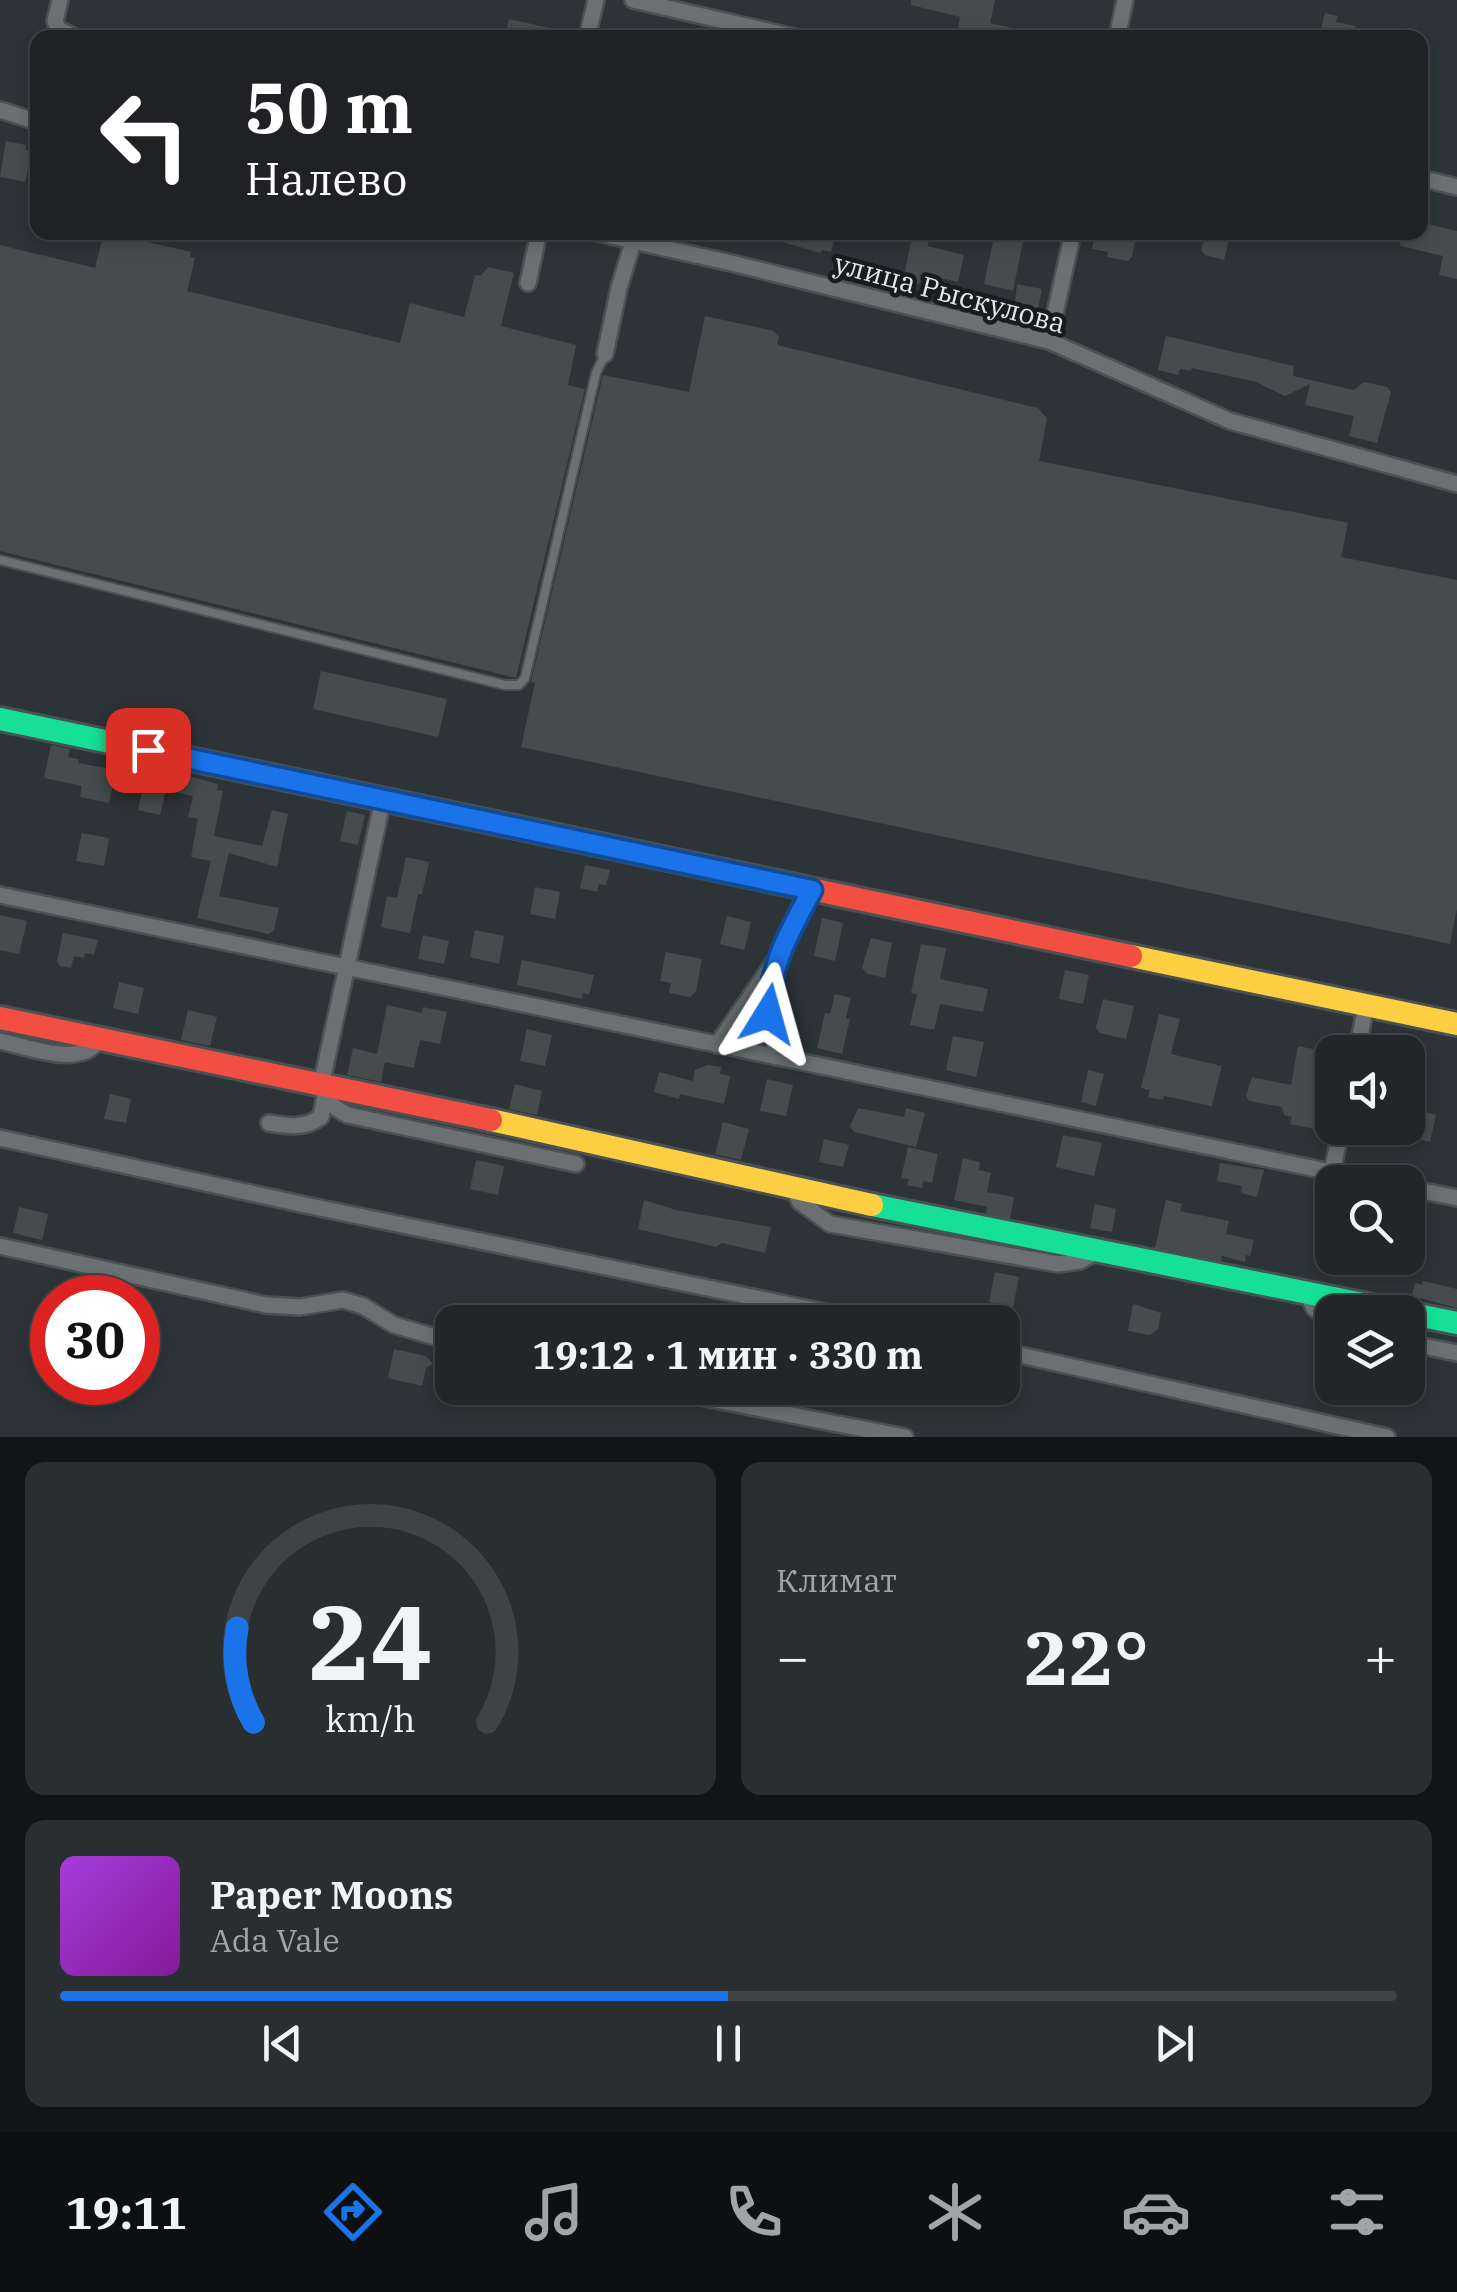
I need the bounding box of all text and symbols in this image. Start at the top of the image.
text: 50 m [245,61,413,152]
icon: left [80,70,210,200]
text: Налево [245,149,407,207]
street label: улица Рыскулова [830,244,1070,341]
pin [106,708,191,793]
icon: arrive [121,723,176,778]
position arrow [716,962,820,1066]
map controls [1315,1035,1425,1405]
button: sound [1315,1035,1425,1145]
button: search [1315,1165,1425,1275]
speed limit sign: 30 [30,1275,160,1405]
button: layers [1315,1295,1425,1405]
text: 19:12 · 1 мин · 330 m [532,1330,923,1379]
text: Климат [776,1559,897,1601]
text: 24 [308,1573,433,1709]
text: 22° [1024,1608,1149,1706]
text: − [776,1621,809,1692]
text: + [1364,1621,1397,1692]
text: km/h [325,1695,416,1742]
text: Paper Moons [210,1870,453,1919]
text: Ada Vale [210,1919,340,1961]
icon: previous [255,2016,310,2071]
icon: pause [701,2016,756,2071]
icon: next [1147,2016,1202,2071]
icon: directions [318,2177,388,2247]
icon: music [519,2177,589,2247]
icon: phone [719,2177,789,2247]
icon: climate [920,2177,990,2247]
icon: car [1121,2177,1191,2247]
icon: filters [1322,2177,1392,2247]
text: 19:11 [65,2183,187,2241]

